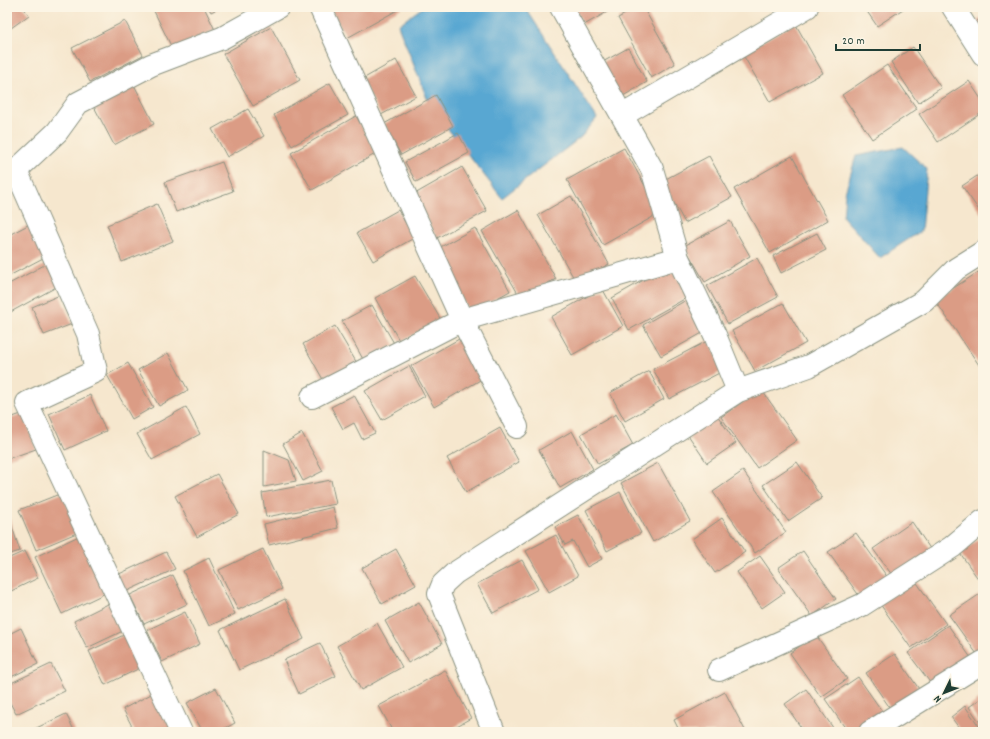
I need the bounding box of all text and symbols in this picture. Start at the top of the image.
scale bar [836,26,920,52]
text: 20 m [842,33,865,50]
north arrow [924,673,964,713]
text: N [930,691,946,706]

